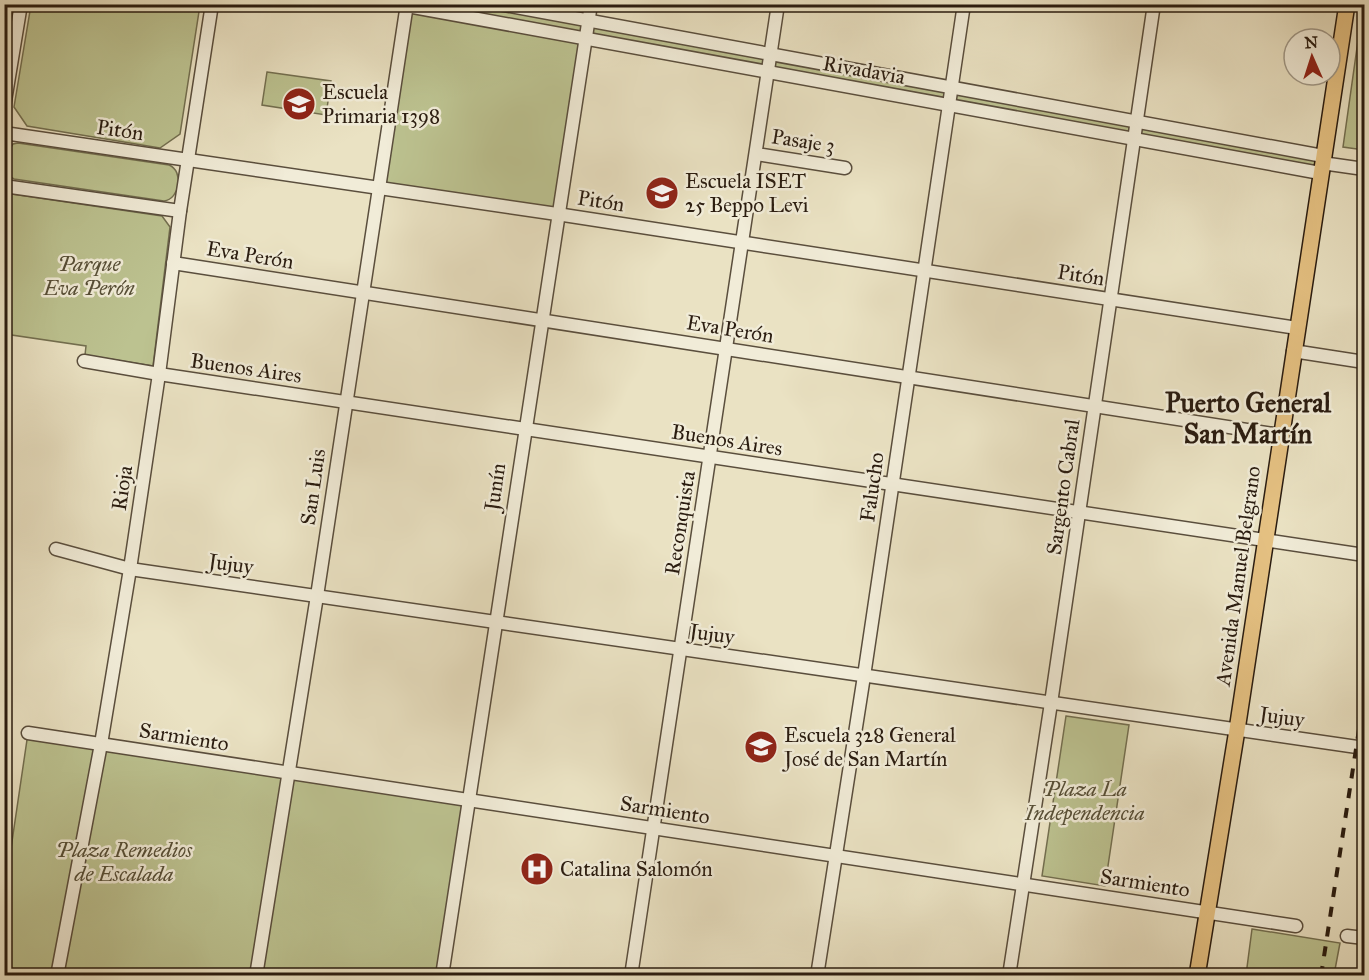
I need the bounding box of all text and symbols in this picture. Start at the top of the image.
north arrow [1282,27,1342,87]
text: N [1304,33,1319,52]
street label: Rivadavia [821,50,907,90]
place label: Escuela Primaria 1398 [322,79,440,129]
school or university icon: Escuela Primaria 1398 [281,86,317,122]
street label: Pitón [95,114,145,146]
street label: Pasaje 3 [769,123,837,159]
place label: Escuela ISET 25 Beppo Levi [685,168,809,218]
school or university icon: Escuela ISET 25 Beppo Levi [644,175,680,211]
street label: Pitón [576,184,626,218]
street label: Eva Perón [204,235,296,275]
park label: Parque Eva Perón [42,251,135,301]
street label: Pitón [1056,258,1106,292]
street label: Eva Perón [684,309,776,349]
street label: Buenos Aires [189,347,303,389]
district label: Puerto General San Martín [1165,386,1332,450]
street label: Sargento Cabral [1041,417,1085,557]
street label: Buenos Aires [670,418,784,462]
street label: San Luis [295,447,331,527]
street label: Falucho [854,450,890,523]
street label: Junín [479,462,511,514]
street label: Rioja [106,464,138,512]
street label: Avenida Manuel Belgrano [1210,464,1266,689]
street label: Reconquista [659,469,701,577]
street label: Jujuy [205,548,256,580]
street label: Jujuy [686,618,737,650]
street label: Jujuy [1256,701,1307,733]
street label: Sarmiento [137,717,231,757]
place label: Escuela 328 General José de San Martín [782,722,956,772]
school or university icon: Escuela 328 General José de San Martín [743,729,779,765]
park label: Plaza La Independencia [1024,776,1145,826]
street label: Sarmiento [618,790,712,830]
park label: Plaza Remedios de Escalada [56,837,193,887]
hospital icon: Catalina Salomón [519,851,555,887]
place label: Catalina Salomón [560,856,713,882]
street label: Sarmiento [1098,863,1192,903]

